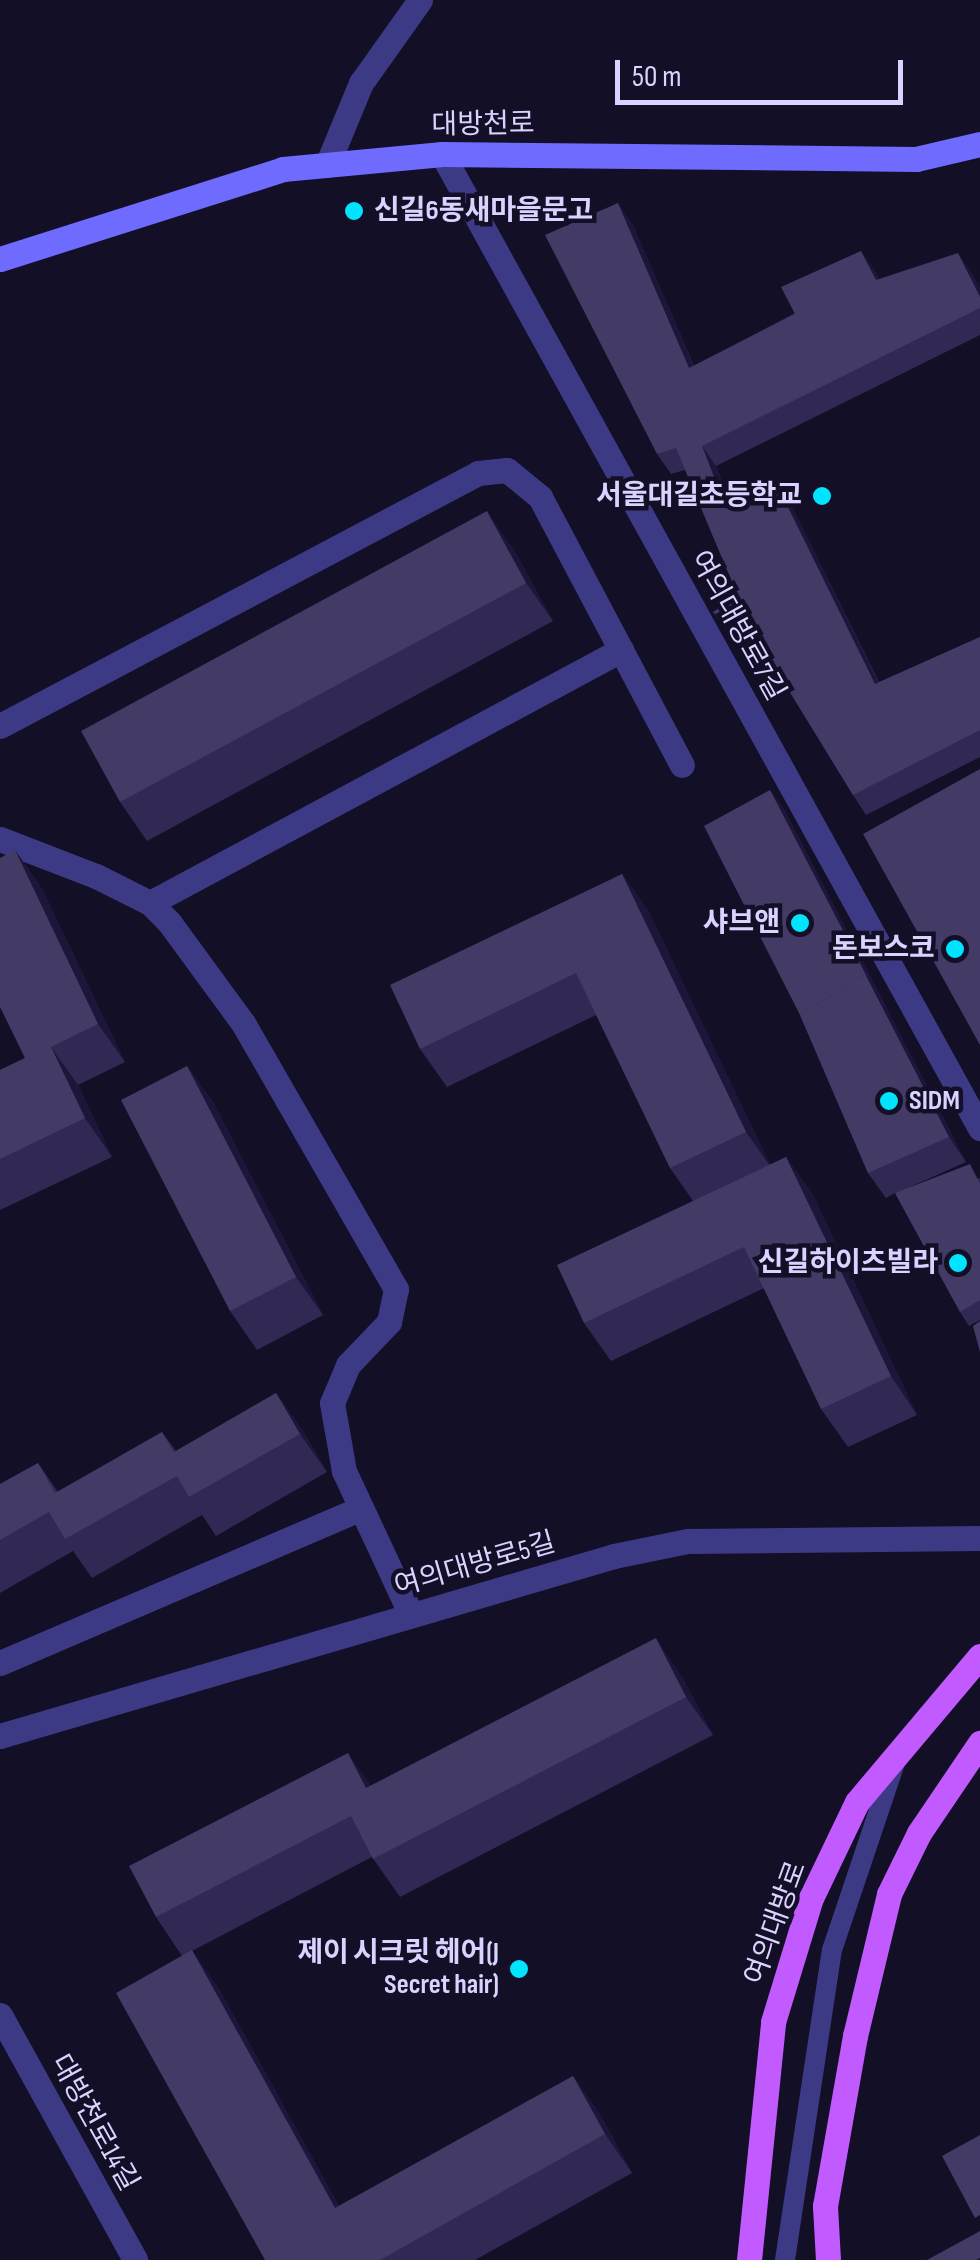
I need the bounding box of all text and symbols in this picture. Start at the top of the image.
scale bar [620,40,908,102]
text: 50 m [632,59,681,95]
street label: 대방천로 [431,107,535,143]
place label: 신길6동새마을문고 [374,194,593,228]
marker: 신길6동새마을문고 [343,200,365,222]
place label: 서울대길초등학교 [596,479,802,513]
marker: 서울대길초등학교 [811,485,833,507]
street label: 여의대방로7길 [682,545,792,707]
place label: 샤브앤 [703,906,780,940]
marker: 샤브앤 [789,912,811,934]
place label: 돈보스코 [832,932,935,966]
marker: 돈보스코 [944,938,966,960]
place label: SIDM [909,1084,960,1118]
marker: SIDM [878,1090,900,1112]
place label: 신길하이츠빌라 [758,1246,938,1280]
marker: 신길하이츠빌라 [947,1252,969,1274]
street label: 여의대방로5길 [391,1526,559,1604]
street label: 여의대방로 [738,1857,814,1989]
place label: 제이 시크릿 헤어(J Secret hair) [297,1936,499,2002]
marker: 제이 시크릿 헤어(J Secret hair) [508,1958,530,1980]
street label: 대방천로14길 [43,2049,145,2197]

